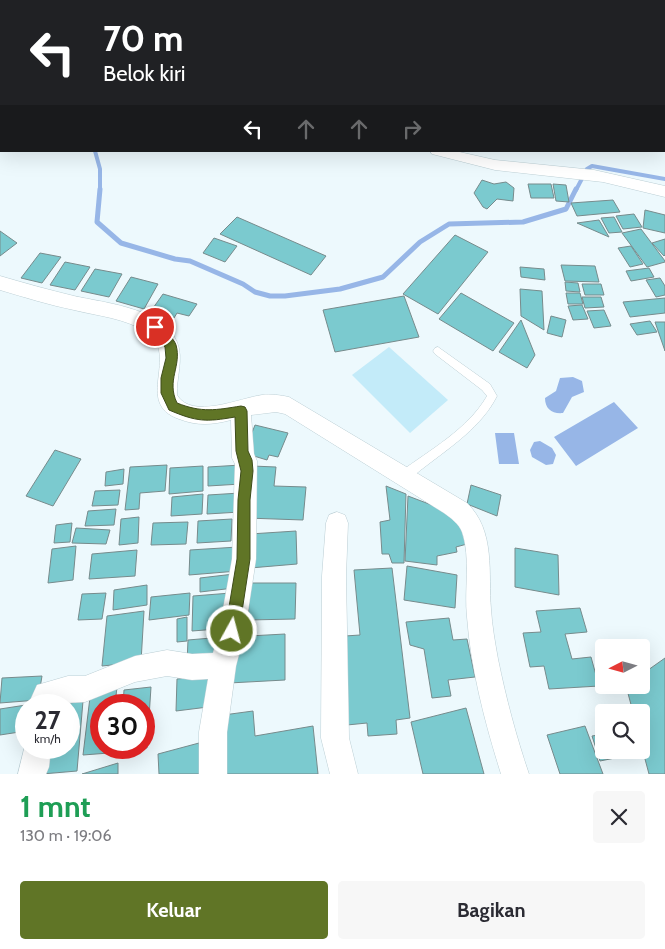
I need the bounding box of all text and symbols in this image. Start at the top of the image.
text: 70 m [103,17,184,60]
icon: left [20,20,85,85]
text: Belok kiri [103,60,186,87]
icon: left [239,115,267,143]
icon: ahead [292,115,320,143]
icon: ahead [345,115,373,143]
icon: right [398,115,426,143]
pin [134,306,176,348]
icon: arrive [141,313,169,341]
position arrow [205,604,257,656]
north arrow [595,639,650,694]
map controls [595,639,650,759]
speed limit sign: 30 [90,694,155,759]
button: search [595,704,650,759]
text: 27 [35,705,60,735]
text: km/h [34,731,61,746]
text: 1 mnt [20,788,91,825]
button: close [593,791,645,843]
text: 130 m · 19:06 [20,826,112,845]
button: Keluar [20,881,328,939]
button: Bagikan [338,881,645,939]

